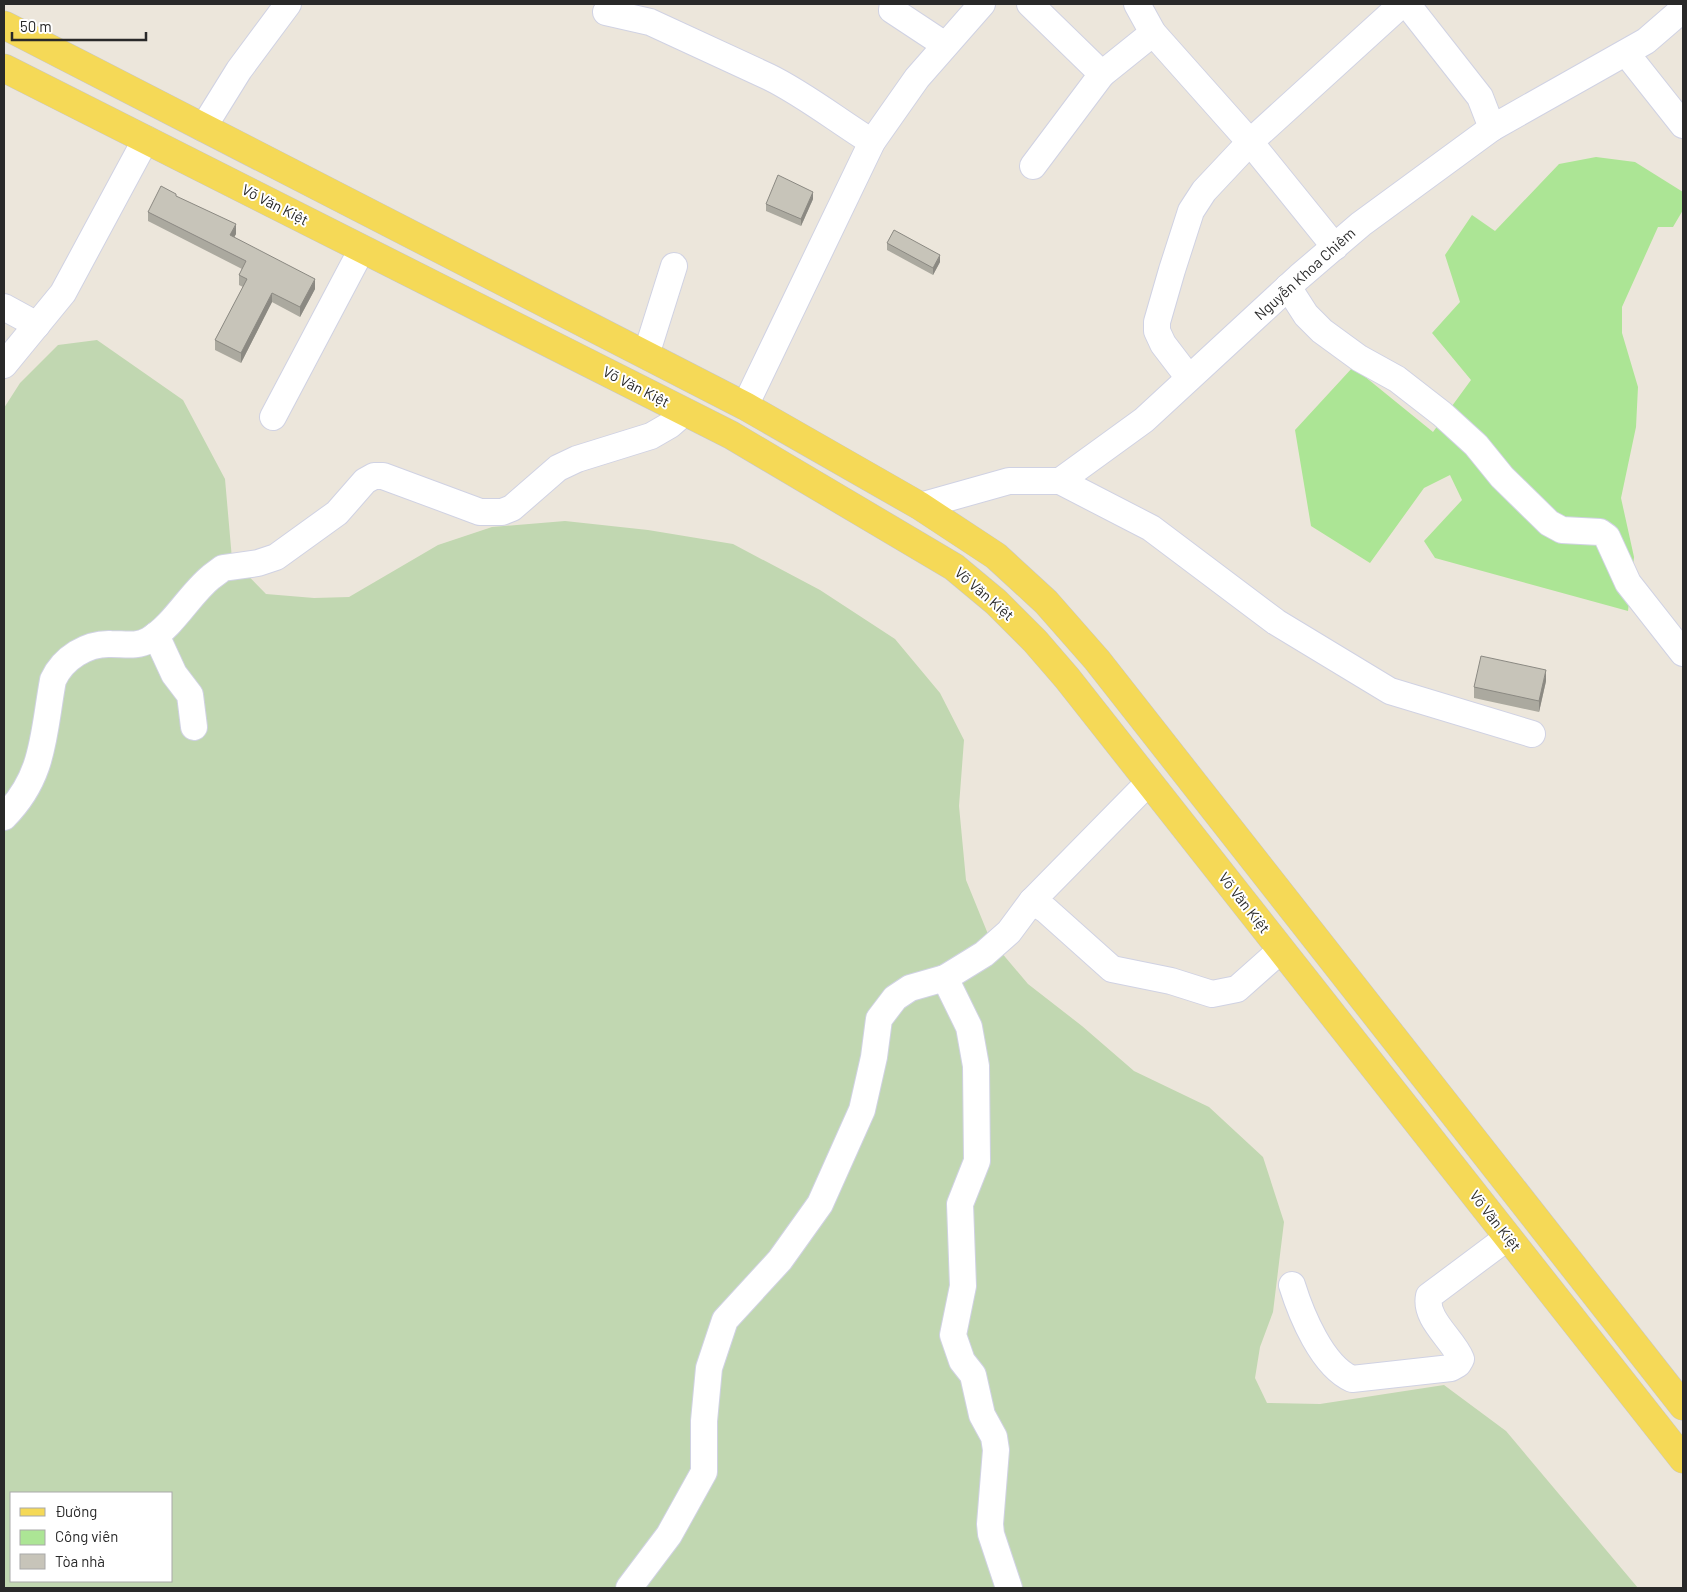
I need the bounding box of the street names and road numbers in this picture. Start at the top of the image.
street label: Võ Văn Kiệt [239,180,312,229]
street label: Nguyễn Khoa Chiêm [1250,223,1358,323]
street label: Võ Văn Kiệt [600,362,673,411]
street label: Võ Văn Kiệt [951,563,1018,624]
street label: Võ Văn Kiệt [1215,868,1274,936]
street label: Võ Văn Kiệt [1466,1186,1525,1254]

